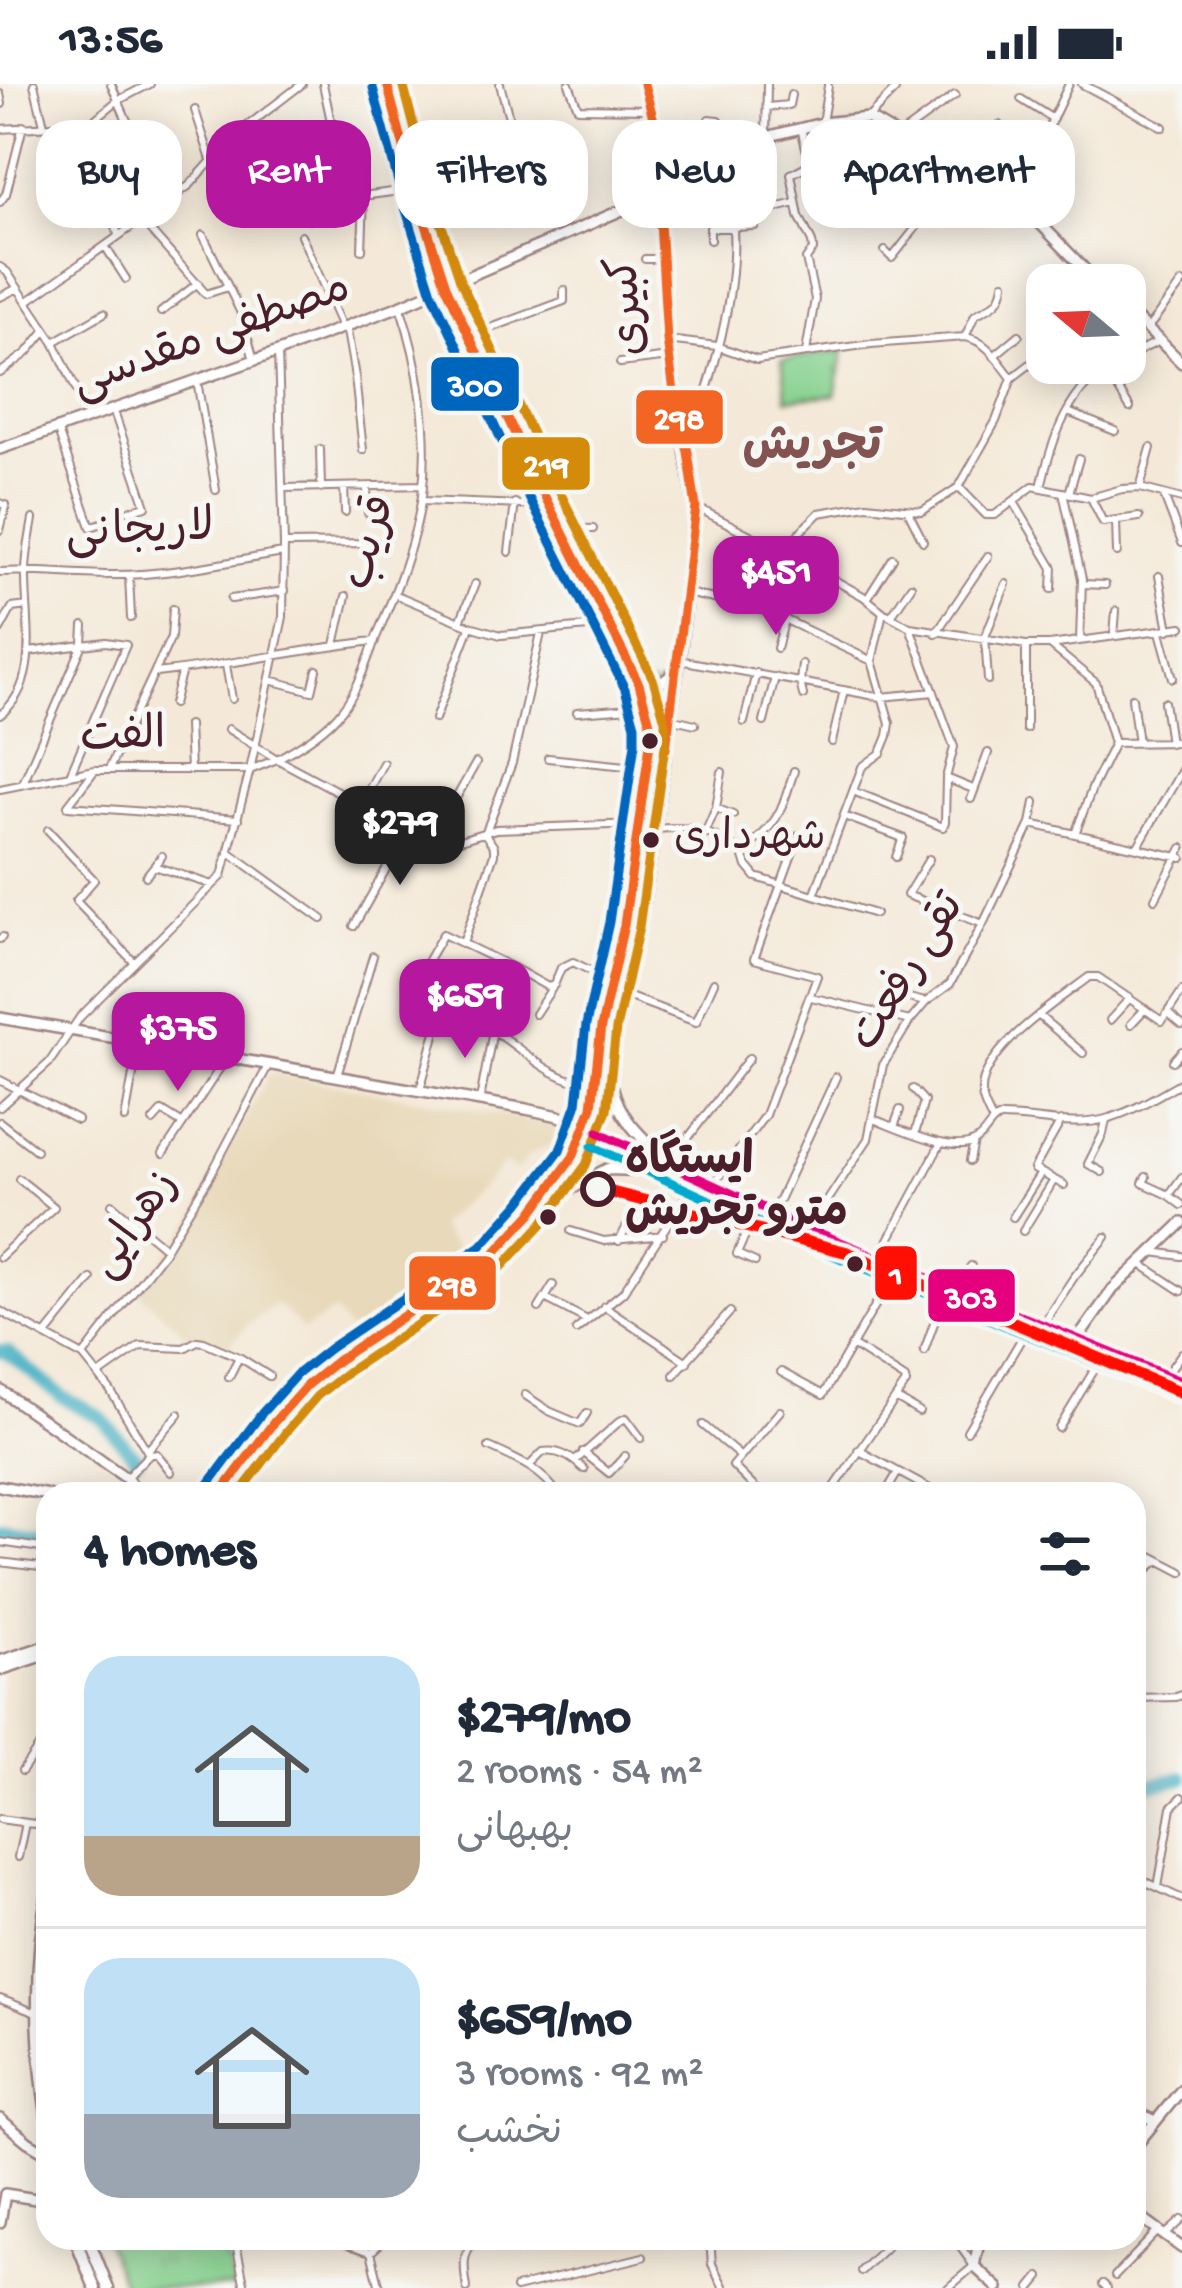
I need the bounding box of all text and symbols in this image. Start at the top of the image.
text: 13:56 [60,16,162,69]
chip: Buy [36,120,182,228]
chip: Rent [206,120,371,228]
chip: Filters [395,120,588,228]
chip: New [612,120,777,228]
chip: Apartment [801,120,1075,228]
street label: کبیری [600,255,660,357]
street label: مصطفی مقدسی [66,263,358,413]
north arrow [1026,264,1146,384]
map controls [1026,264,1146,384]
line badge: 300 [429,355,521,413]
text: 300 [447,370,503,408]
line badge: 298 [634,388,725,446]
text: 298 [654,403,704,441]
district label: تجریش [742,421,884,478]
line badge: 219 [500,435,592,492]
text: 219 [523,450,569,488]
street label: قریب [333,490,411,596]
street label: لاریجانی [64,503,216,563]
pin: $451 [705,536,847,638]
text: $451 [740,552,812,598]
street label: الفت [79,711,167,767]
unlabelled marker [639,730,661,752]
pin: $279 [329,786,471,888]
text: $279 [362,802,438,848]
place label: شهرداری [674,815,826,865]
marker: شهرداری [640,829,662,851]
street label: تقی رفعت [841,883,980,1062]
pin: $659 [394,959,536,1061]
text: $659 [426,975,504,1021]
pin: $375 [107,992,249,1094]
text: $375 [139,1008,217,1054]
place label: ایستگاه مترو تجریش [625,1129,848,1242]
street label: زهرایی [80,1162,192,1290]
marker: ایستگاه مترو تجریش [582,1173,614,1205]
unlabelled marker [537,1206,559,1228]
line badge: 1 [873,1244,919,1302]
unlabelled marker [844,1253,866,1275]
line badge: 298 [407,1254,498,1312]
text: 1 [888,1260,903,1298]
line badge: 303 [926,1267,1017,1324]
text: 298 [427,1270,477,1308]
text: 303 [944,1282,998,1320]
icon: filters [1032,1521,1098,1587]
text: 4 homes [84,1524,255,1584]
text: $279/mo [456,1691,631,1751]
icon: home [180,1704,324,1848]
text: 2 rooms · 54 m² [456,1751,703,1797]
text: بهبهانی [456,1810,573,1856]
text: $659/mo [456,1993,632,2053]
icon: home [180,2006,324,2150]
text: 3 rooms · 92 m² [456,2053,704,2099]
text: نخشب [456,2112,562,2158]

